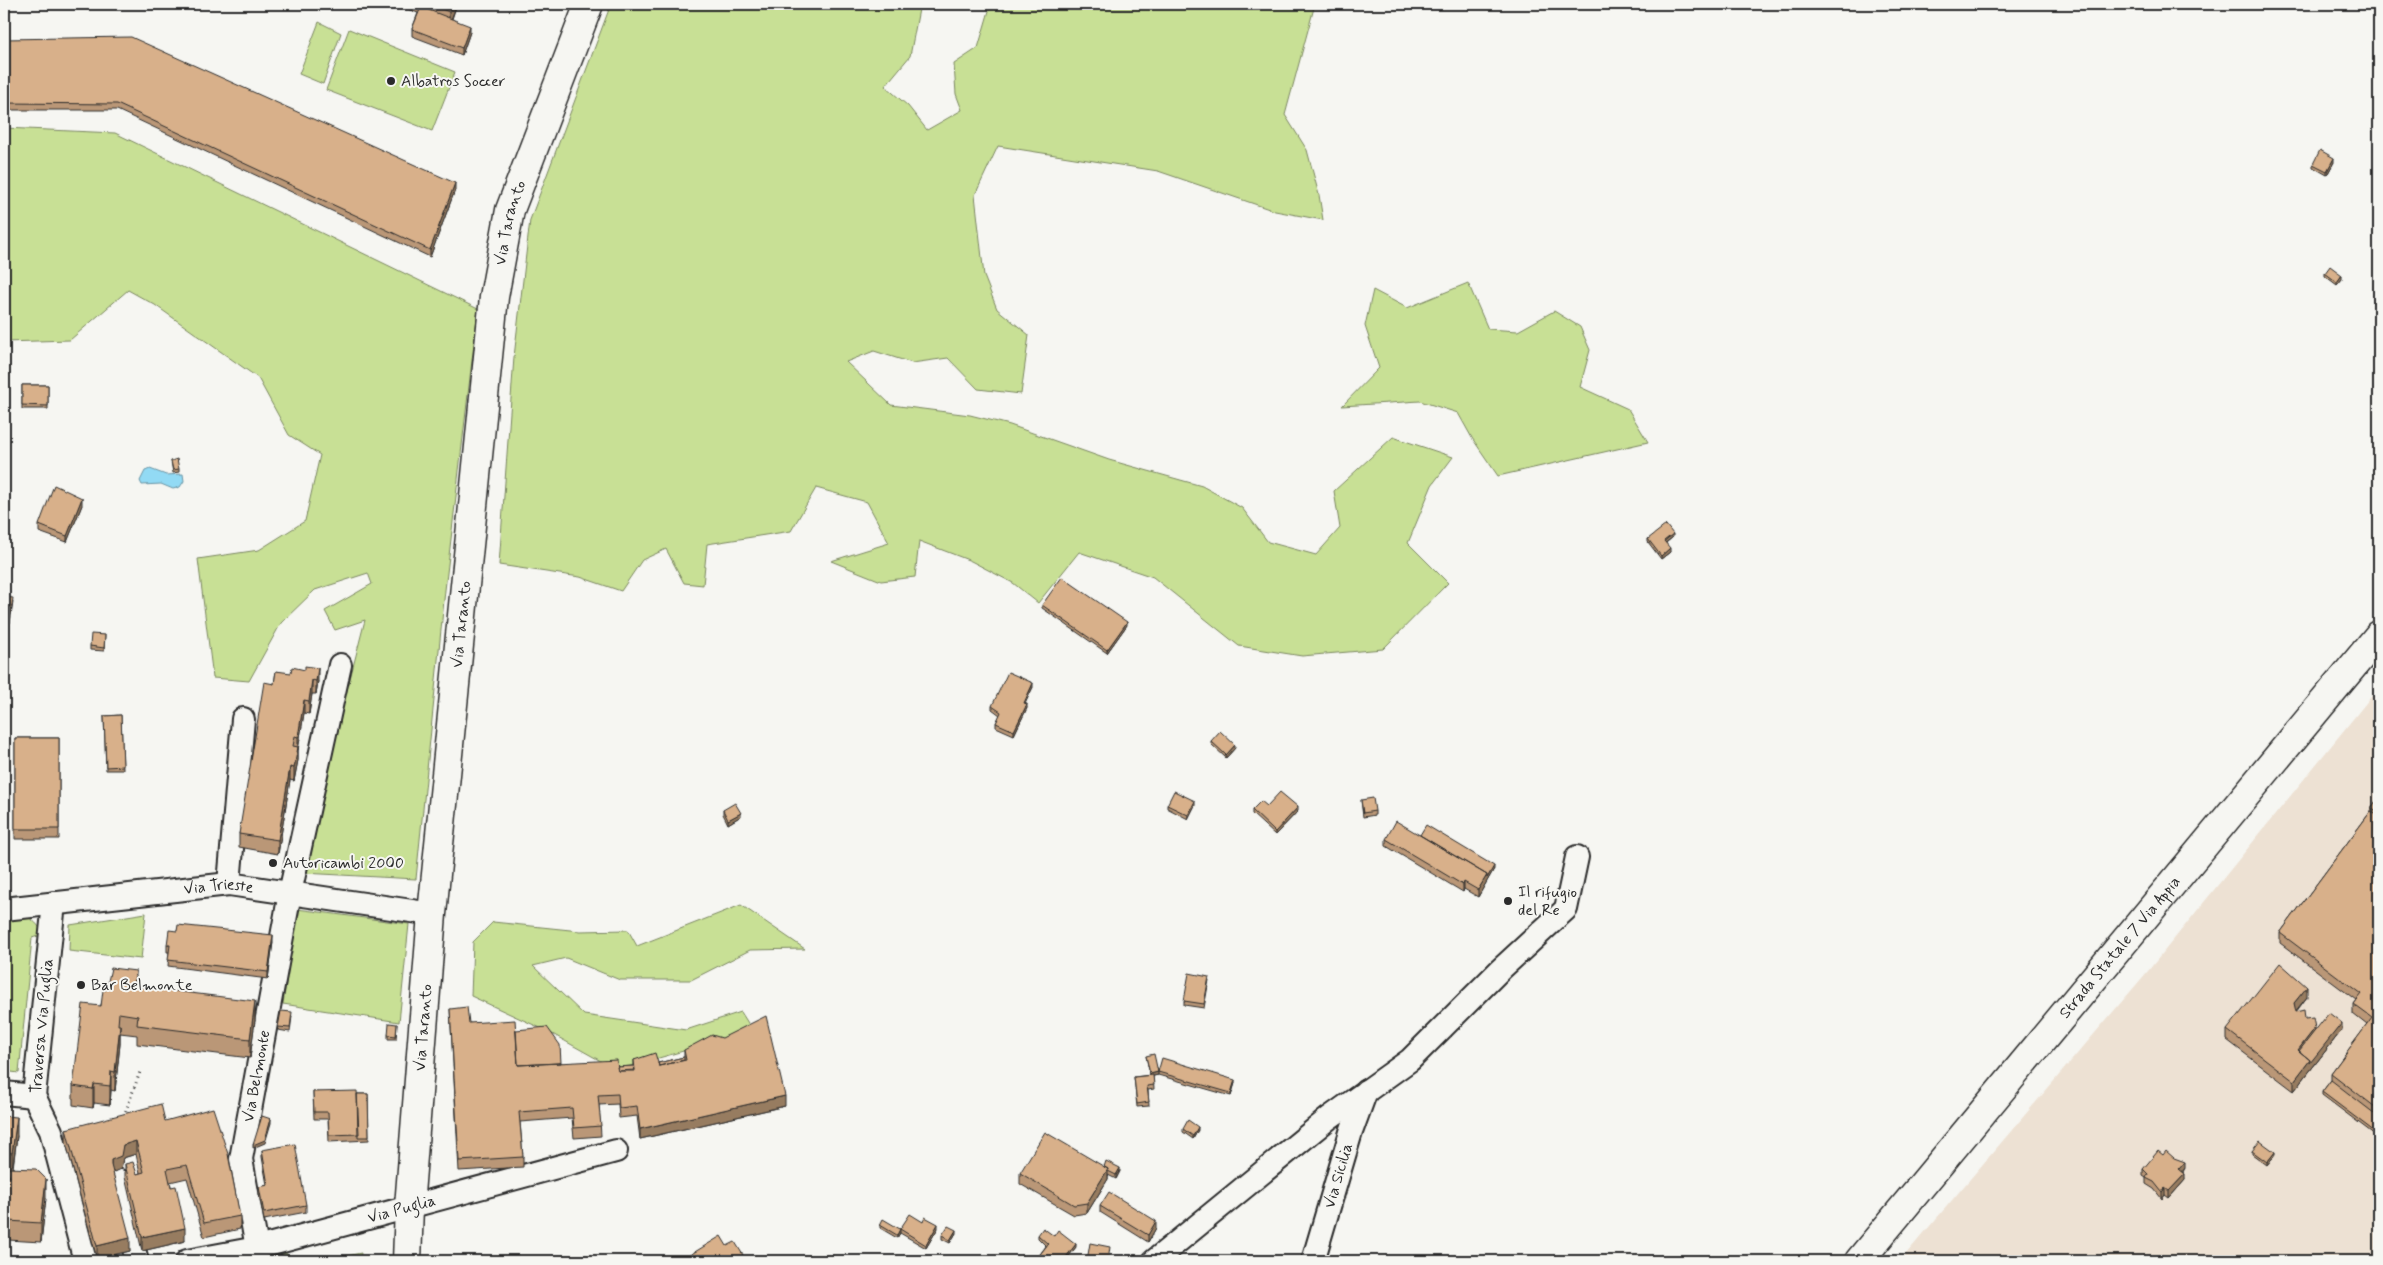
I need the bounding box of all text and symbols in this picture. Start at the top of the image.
place label: Albatros Soccer [401,71,506,92]
marker: Albatros Soccer [385,75,397,87]
street label: Via Taranto [490,177,531,267]
street label: Via Taranto [446,580,476,669]
place label: Autoricambi 2000 [283,853,404,874]
marker: Autoricambi 2000 [267,857,279,869]
street label: Strada Statale 7 Via Appia [2054,871,2185,1023]
street label: Via Trieste [183,873,255,899]
place label: Il rifugio del Re [1518,882,1577,921]
marker: Il rifugio del Re [1502,895,1514,907]
street label: Traversa Via Puglia [26,958,59,1094]
place label: Bar Belmonte [91,975,193,996]
marker: Bar Belmonte [75,979,87,991]
street label: Via Taranto [409,983,437,1072]
street label: Via Belmonte [238,1028,275,1124]
street label: Via Sicilia [1319,1140,1358,1211]
street label: Via Puglia [365,1190,438,1228]

